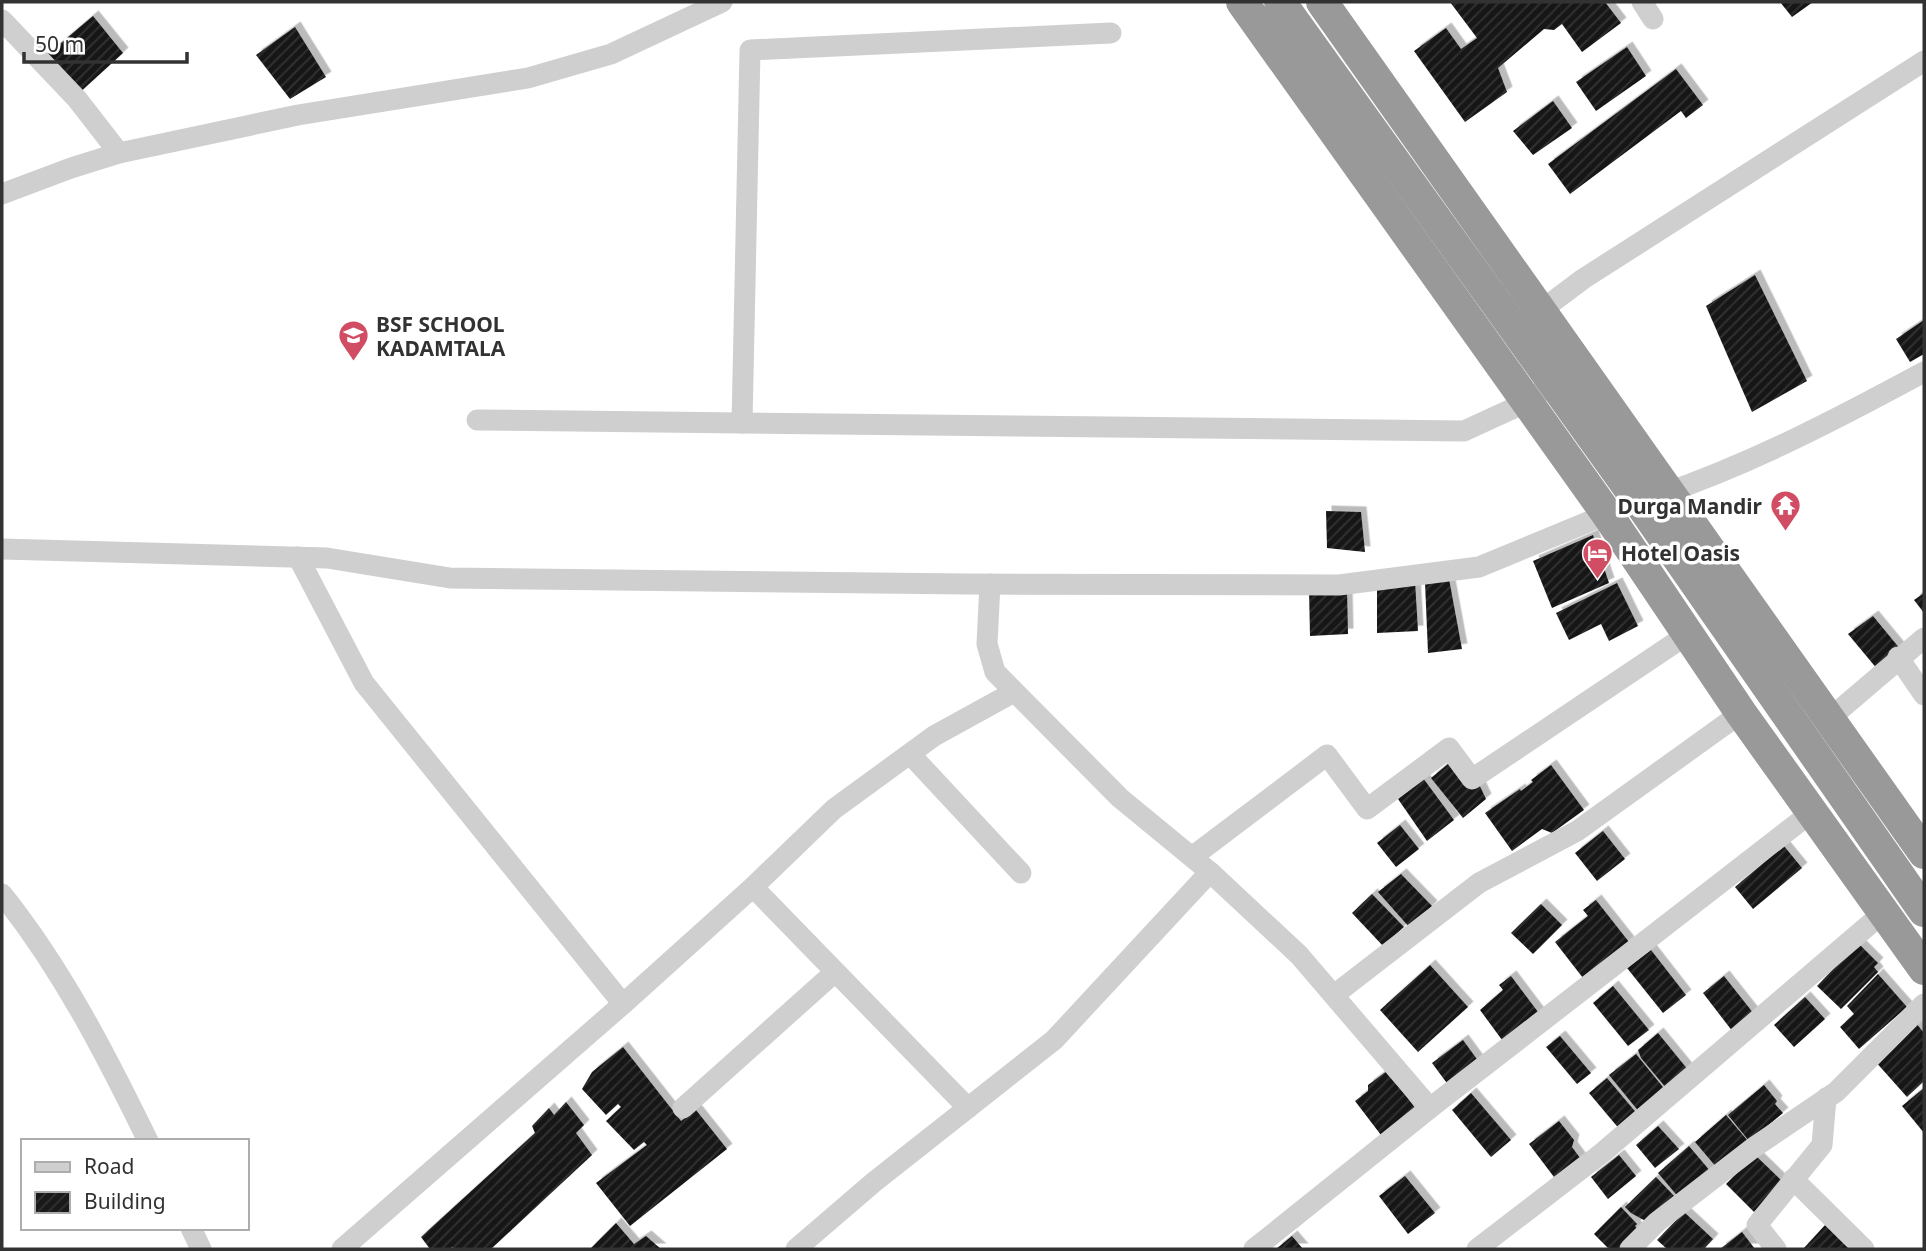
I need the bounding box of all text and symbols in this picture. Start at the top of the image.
scale bar [24,21,187,65]
text: 50 m [35,30,84,58]
place label: BSF SCHOOL KADAMTALA [376,310,506,362]
school or university icon: BSF SCHOOL KADAMTALA [336,319,370,363]
temple icon: Durga Mandir [1768,489,1802,533]
place label: Durga Mandir [1618,492,1763,520]
hotel icon: Hotel Oasis [1581,536,1615,580]
place label: Hotel Oasis [1621,539,1740,567]
legend [21,1139,248,1230]
text: Road [84,1152,134,1180]
text: Building [84,1187,166,1215]

